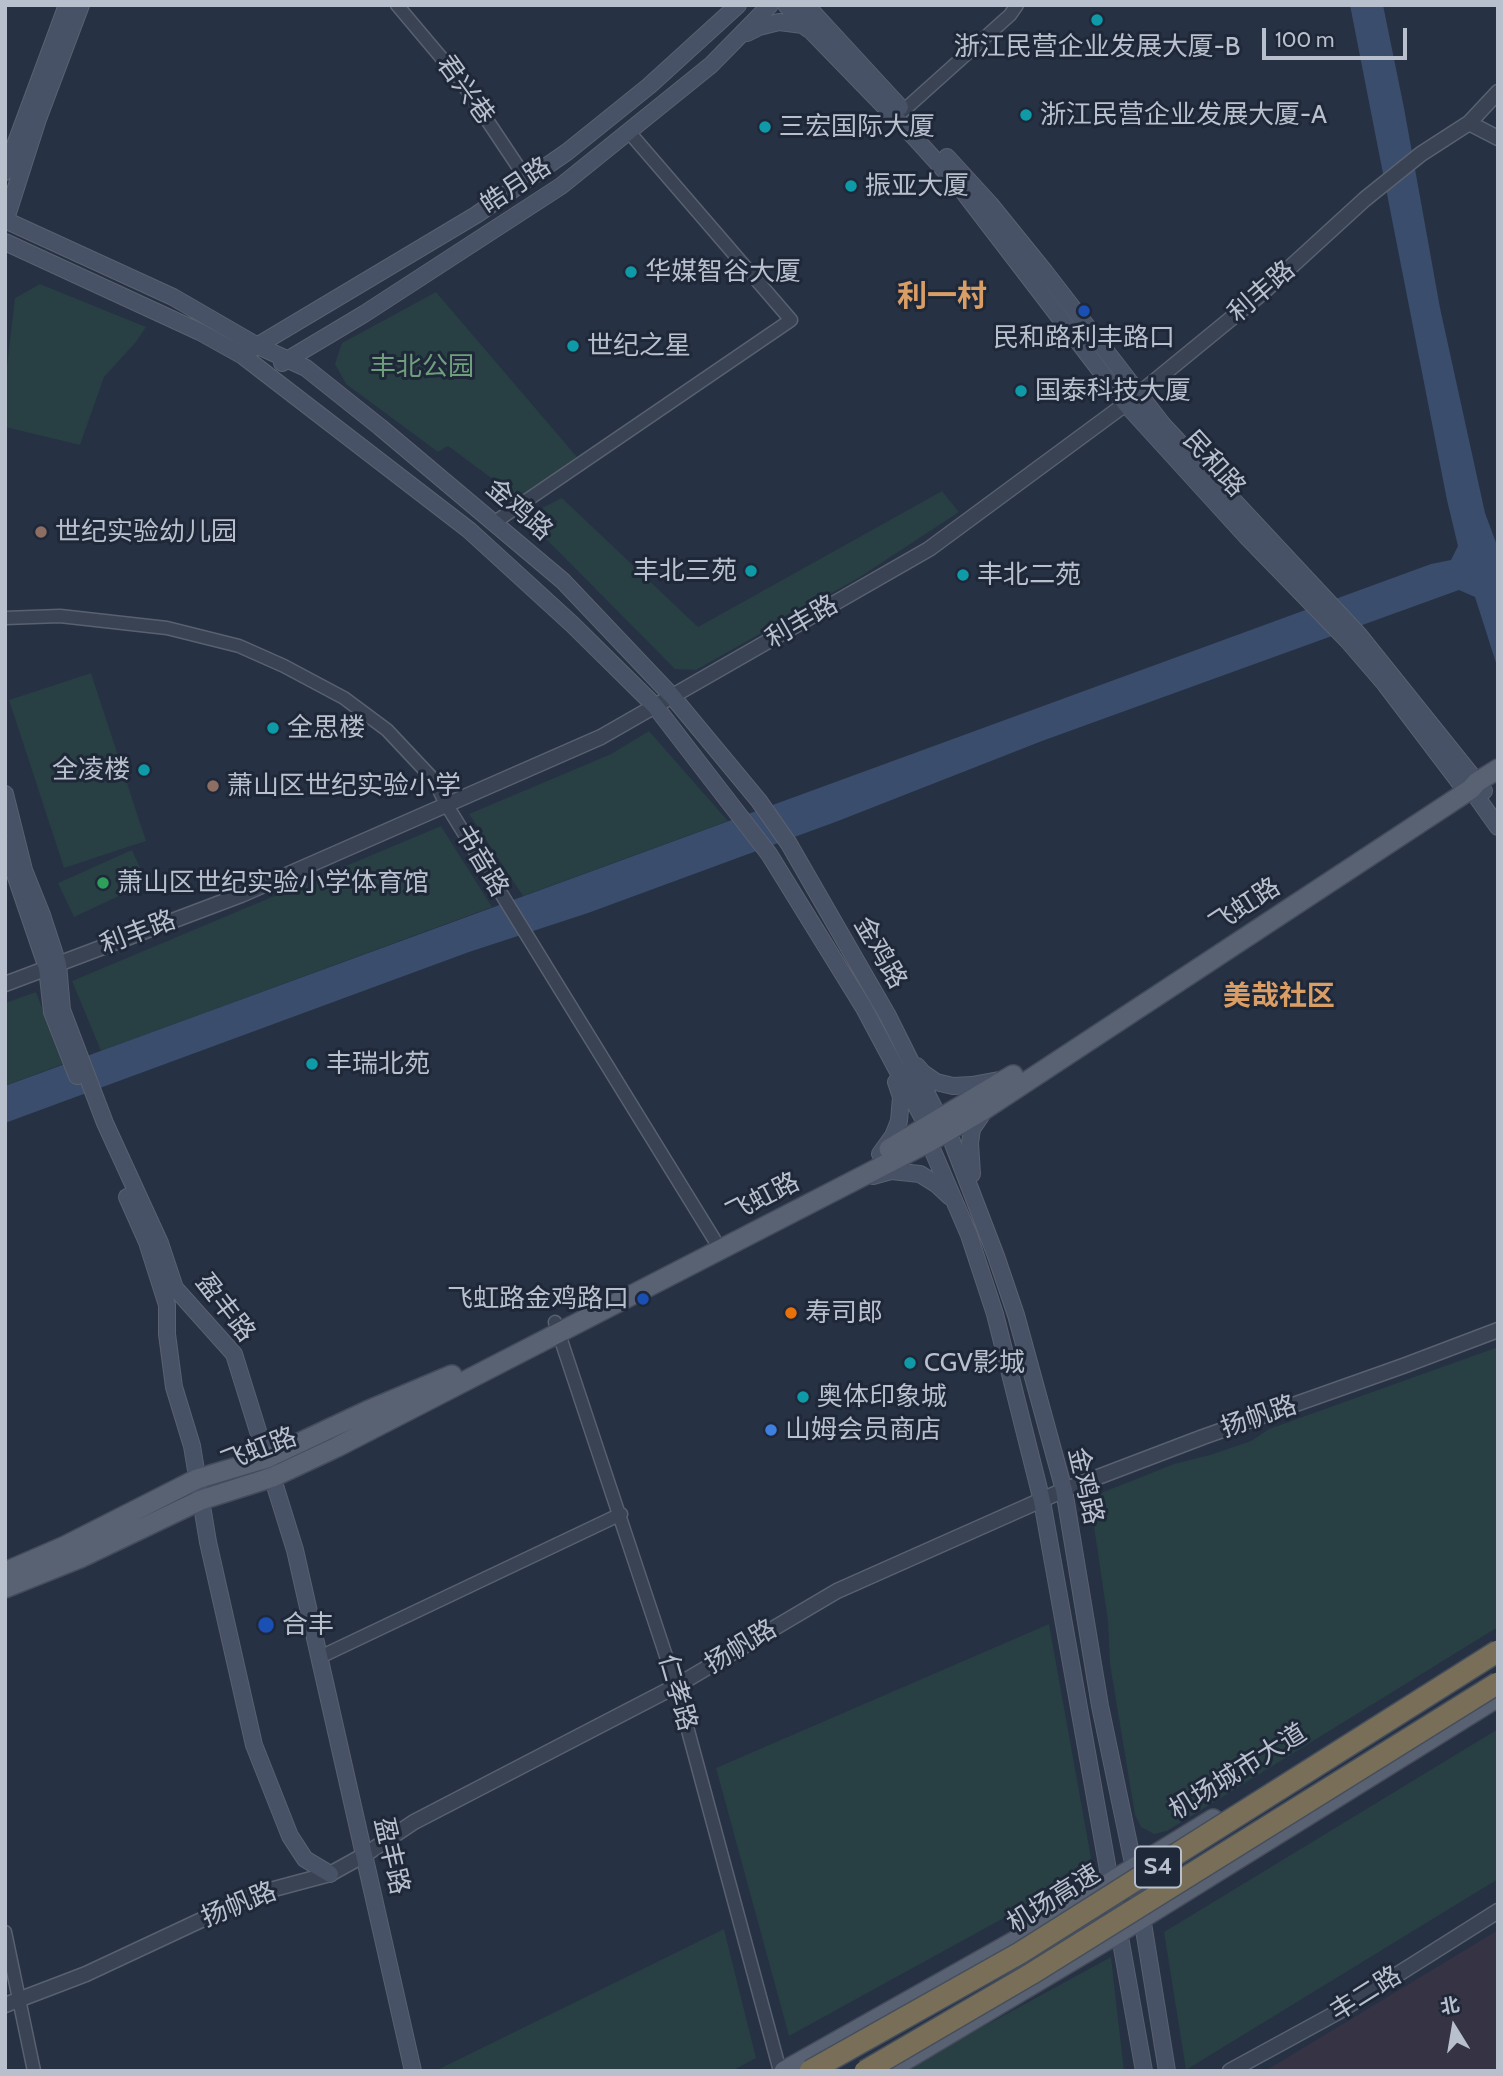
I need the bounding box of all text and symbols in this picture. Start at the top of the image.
marker: 浙江民营企业发展大厦-B [1089,12,1105,28]
scale bar [1265,14,1410,58]
text: 100 m [1275,27,1334,52]
place label: 浙江民营企业发展大厦-B [954,31,1240,63]
street label: 君兴巷 [429,49,501,131]
place label: 浙江民营企业发展大厦-A [1040,99,1327,131]
marker: 浙江民营企业发展大厦-A [1018,107,1034,123]
place label: 三宏国际大厦 [779,111,935,143]
marker: 三宏国际大厦 [757,119,773,135]
street label: 皓月路 [475,151,557,221]
place label: 振亚大厦 [865,170,969,202]
marker: 振亚大厦 [843,178,859,194]
street label: 利丰路 [1222,255,1302,329]
place label: 华媒智谷大厦 [645,256,801,288]
marker: 华媒智谷大厦 [623,264,639,280]
district label: 利一村 [897,279,987,315]
marker: 民和路利丰路口 [1076,303,1092,319]
place label: 民和路利丰路口 [993,322,1175,354]
place label: 世纪之星 [587,330,691,362]
marker: 世纪之星 [565,338,581,354]
park label: 丰北公园 [370,351,474,383]
place label: 国泰科技大厦 [1035,375,1191,407]
marker: 国泰科技大厦 [1013,383,1029,399]
street label: 民和路 [1176,425,1252,503]
street label: 金鸡路 [479,473,559,547]
place label: 世纪实验幼儿园 [55,516,237,548]
marker: 世纪实验幼儿园 [33,524,49,540]
place label: 丰北三苑 [633,555,737,587]
place label: 丰北二苑 [977,559,1081,591]
marker: 丰北三苑 [743,563,759,579]
marker: 丰北二苑 [955,567,971,583]
street label: 利丰路 [760,589,844,655]
place label: 全思楼 [287,712,365,744]
marker: 全思楼 [265,720,281,736]
place label: 全凌楼 [52,754,130,786]
marker: 全凌楼 [136,762,152,778]
place label: 萧山区世纪实验小学 [227,770,461,802]
marker: 萧山区世纪实验小学 [205,778,221,794]
street label: 书音路 [448,820,514,902]
place label: 萧山区世纪实验小学体育馆 [117,867,429,899]
street label: 飞虹路 [1204,872,1286,940]
marker: 萧山区世纪实验小学体育馆 [95,875,111,891]
street label: 利丰路 [96,904,180,962]
street label: 金鸡路 [847,911,913,995]
district label: 美哉社区 [1223,980,1335,1014]
place label: 丰瑞北苑 [326,1048,430,1080]
marker: 丰瑞北苑 [304,1056,320,1072]
street label: 飞虹路 [721,1166,805,1230]
street label: 盈丰路 [189,1268,261,1348]
place label: 飞虹路金鸡路口 [447,1283,629,1315]
marker: 飞虹路金鸡路口 [635,1291,651,1307]
place label: 寿司郎 [805,1297,883,1329]
marker: 寿司郎 [783,1305,799,1321]
place label: CGV影城 [924,1347,1025,1379]
marker: CGV影城 [902,1355,918,1371]
place label: 奥体印象城 [817,1381,947,1413]
marker: 奥体印象城 [795,1389,811,1405]
street label: 扬帆路 [1217,1390,1301,1444]
place label: 山姆会员商店 [785,1414,941,1446]
street label: 飞虹路 [217,1421,301,1479]
marker: 山姆会员商店 [763,1422,779,1438]
street label: 金鸡路 [1061,1444,1109,1528]
place label: 合丰 [282,1609,334,1641]
street label: 扬帆路 [700,1614,782,1680]
marker: 合丰 [256,1615,276,1635]
street label: 仁孝路 [651,1651,703,1735]
street label: 机场城市大道 [1164,1717,1312,1827]
street label: 盈丰路 [367,1814,415,1898]
road number: S4 [1135,1846,1181,1888]
street label: 机场高速 [1002,1858,1106,1940]
street label: 扬帆路 [197,1876,281,1934]
street label: 丰二路 [1325,1960,1407,2028]
north arrow [1419,1992,1489,2062]
text: 北 [1438,1993,1461,2019]

